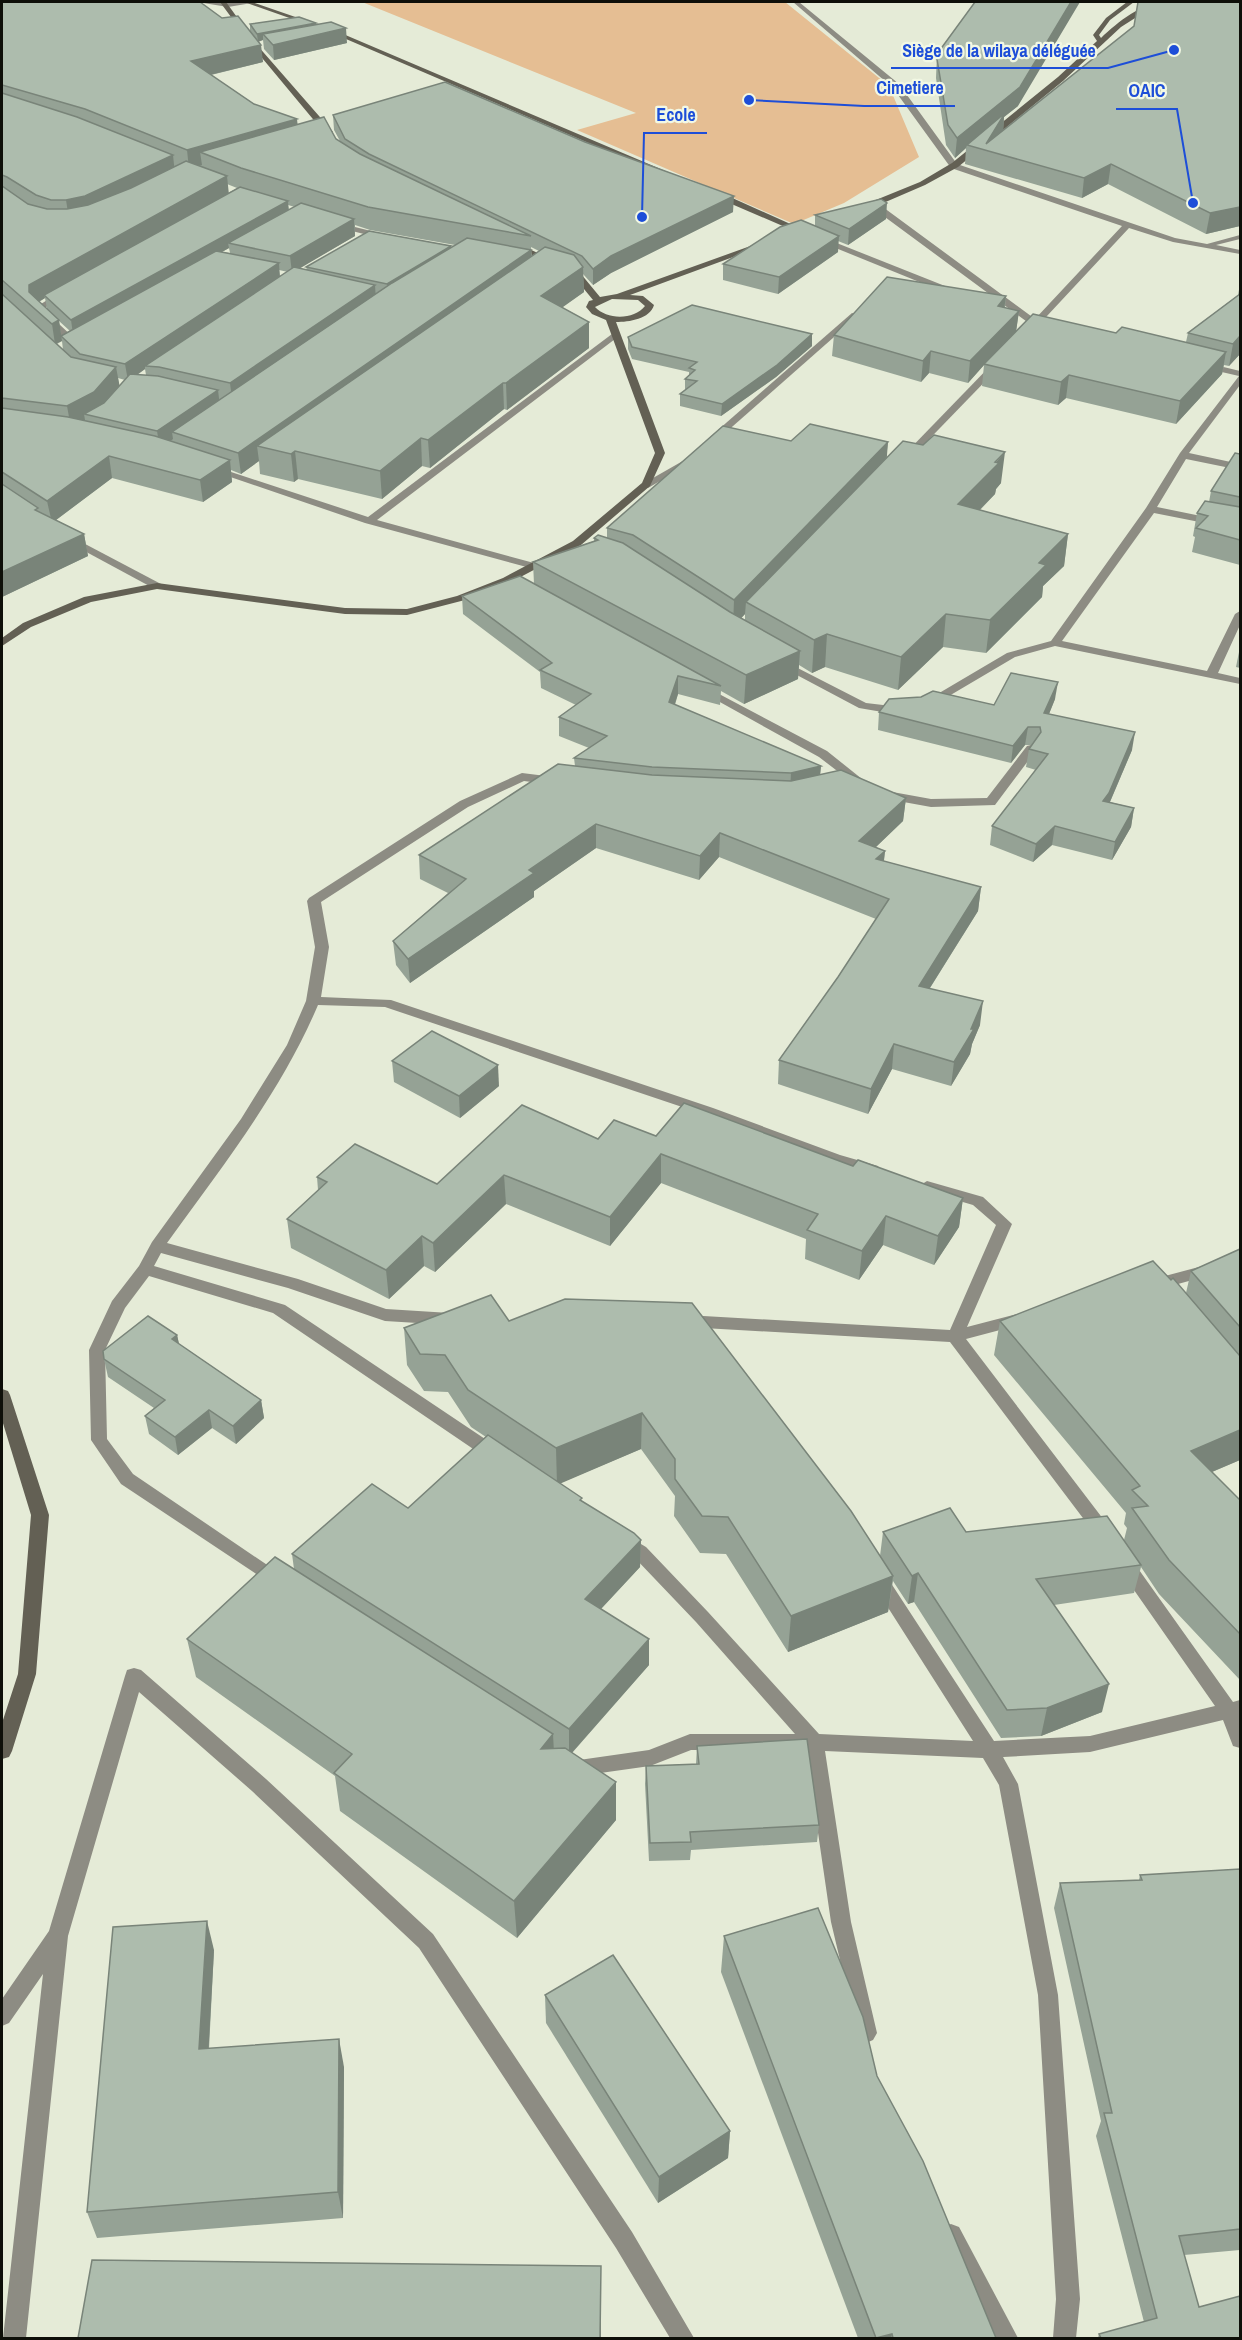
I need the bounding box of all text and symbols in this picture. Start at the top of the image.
callout: Siège de la wilaya déléguée [891,32,1108,68]
text: Siège de la wilaya déléguée [902,38,1096,63]
callout: Cimetiere [864,70,955,106]
callout: OAIC [1116,73,1177,109]
text: Cimetiere [876,75,944,100]
text: OAIC [1129,78,1166,103]
callout: Ecole [644,97,707,133]
text: Ecole [656,102,696,127]

